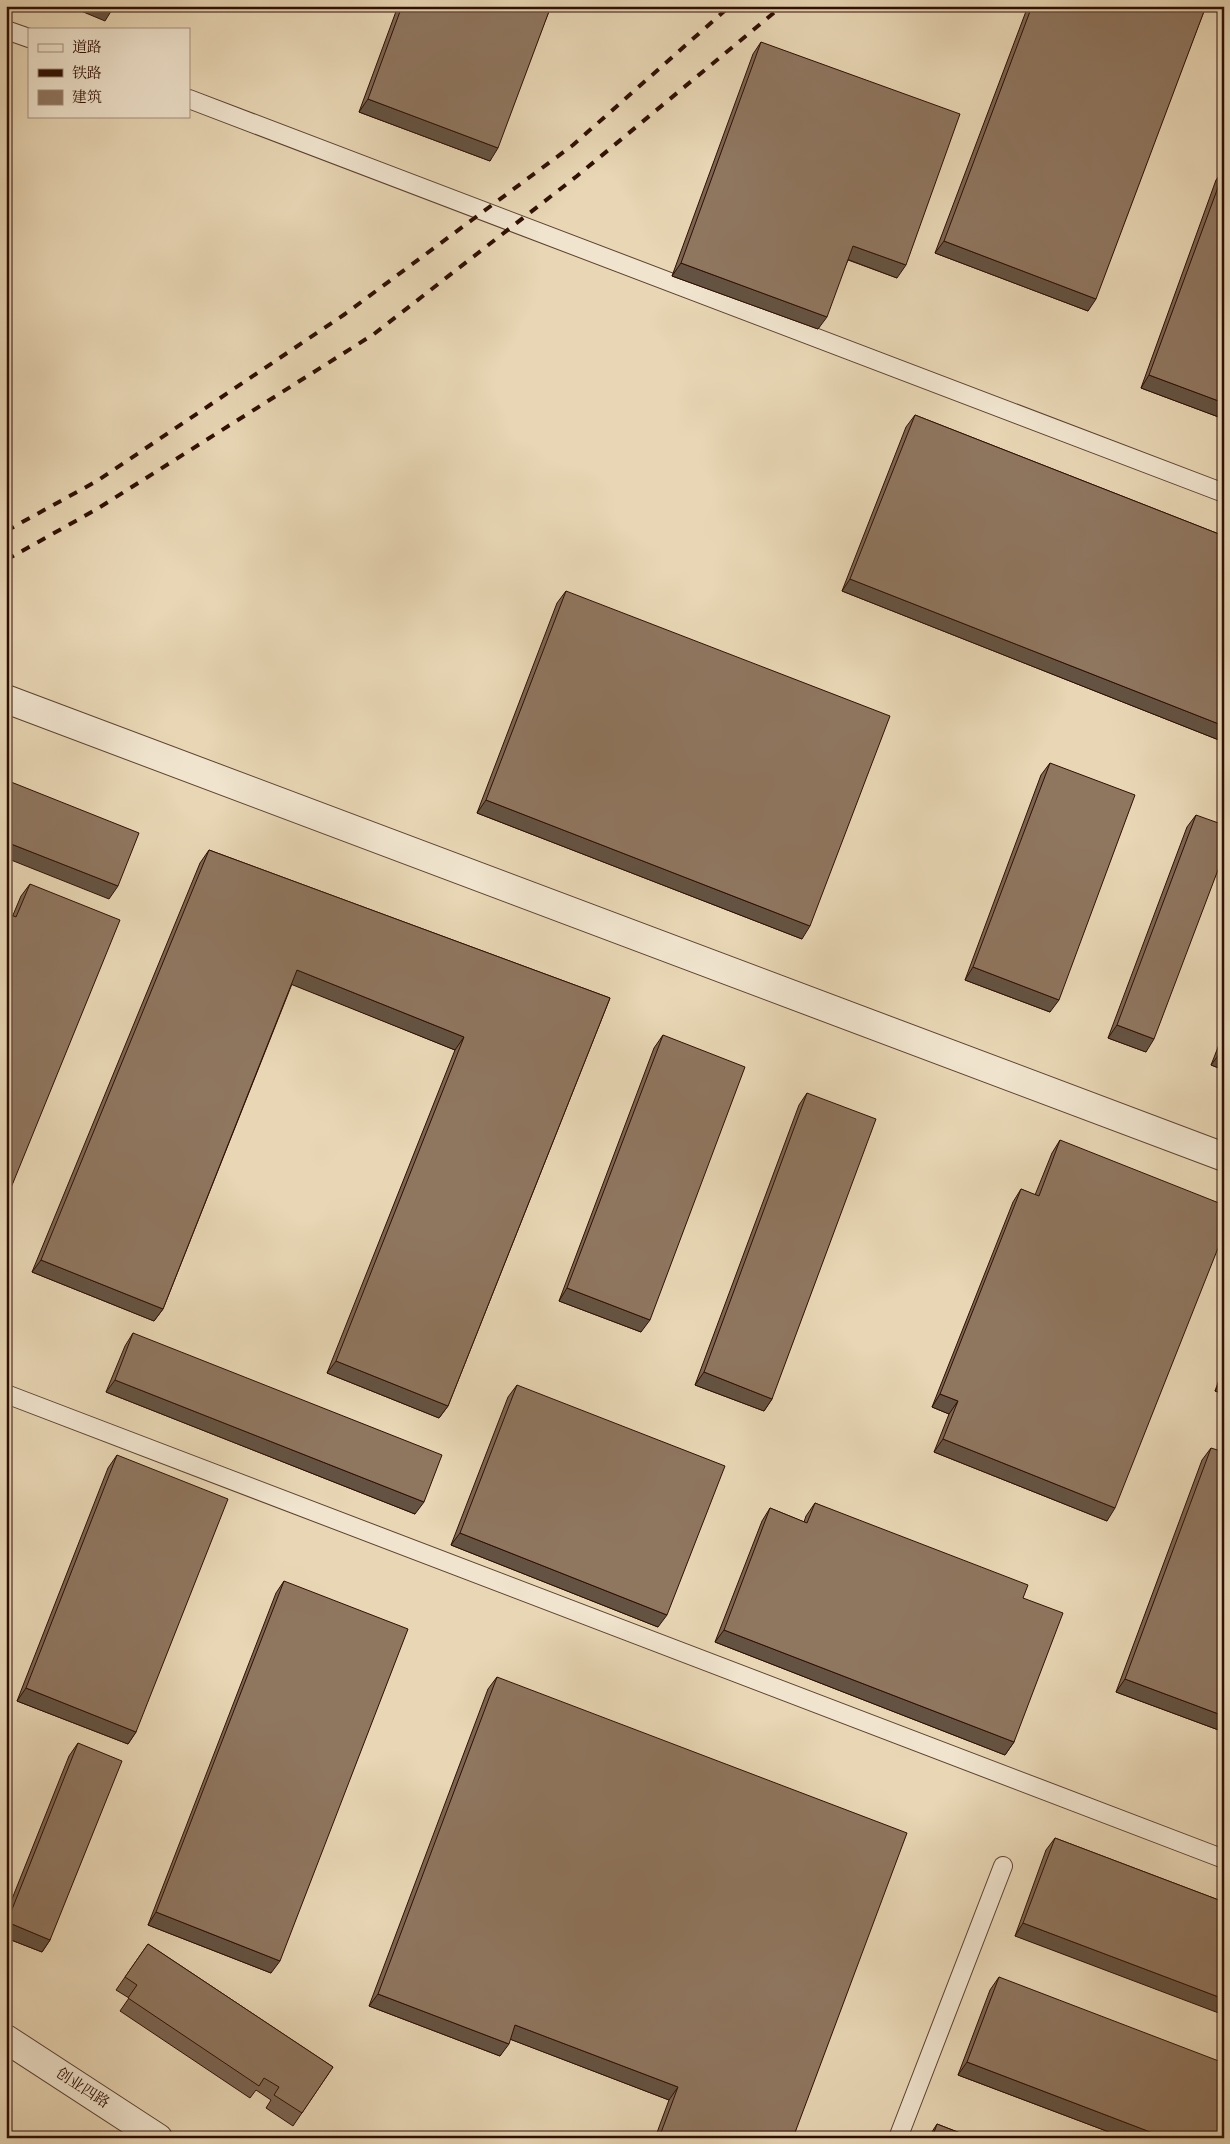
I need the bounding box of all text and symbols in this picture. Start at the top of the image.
legend [28,28,190,118]
text: 道路 [72,38,102,59]
text: 铁路 [72,64,102,85]
text: 建筑 [72,88,102,109]
street label: 创业四路 [51,2064,113,2114]

